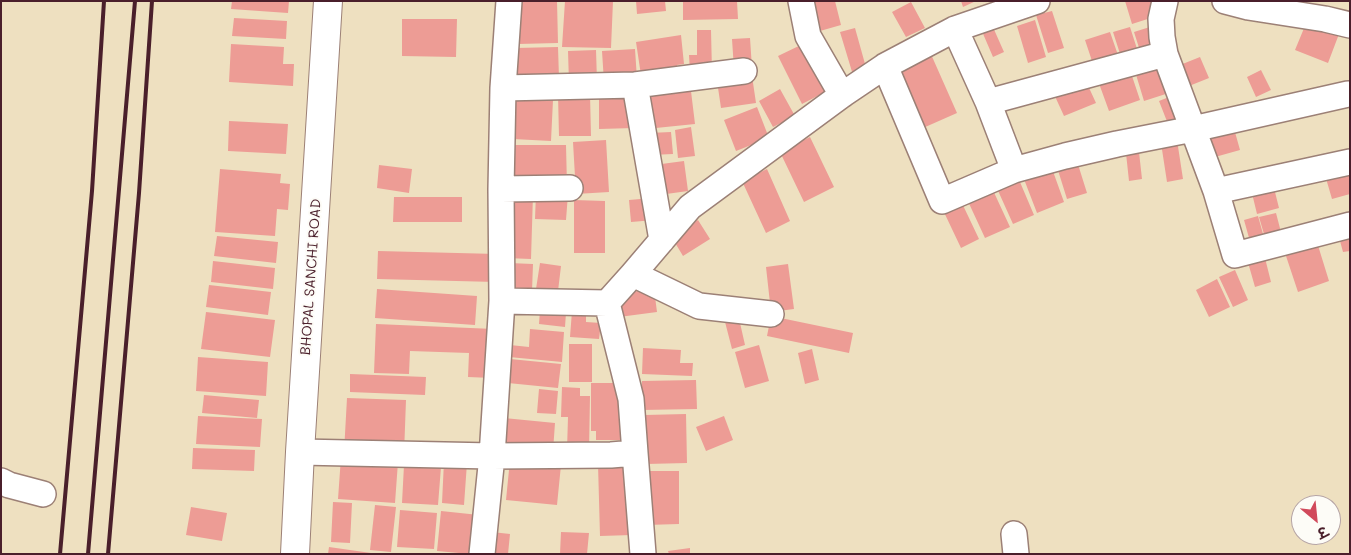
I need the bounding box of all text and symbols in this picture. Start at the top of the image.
street label: BHOPAL SANCHI ROAD [297,198,325,356]
north arrow [1291,495,1341,545]
text: उ [1314,522,1331,543]

